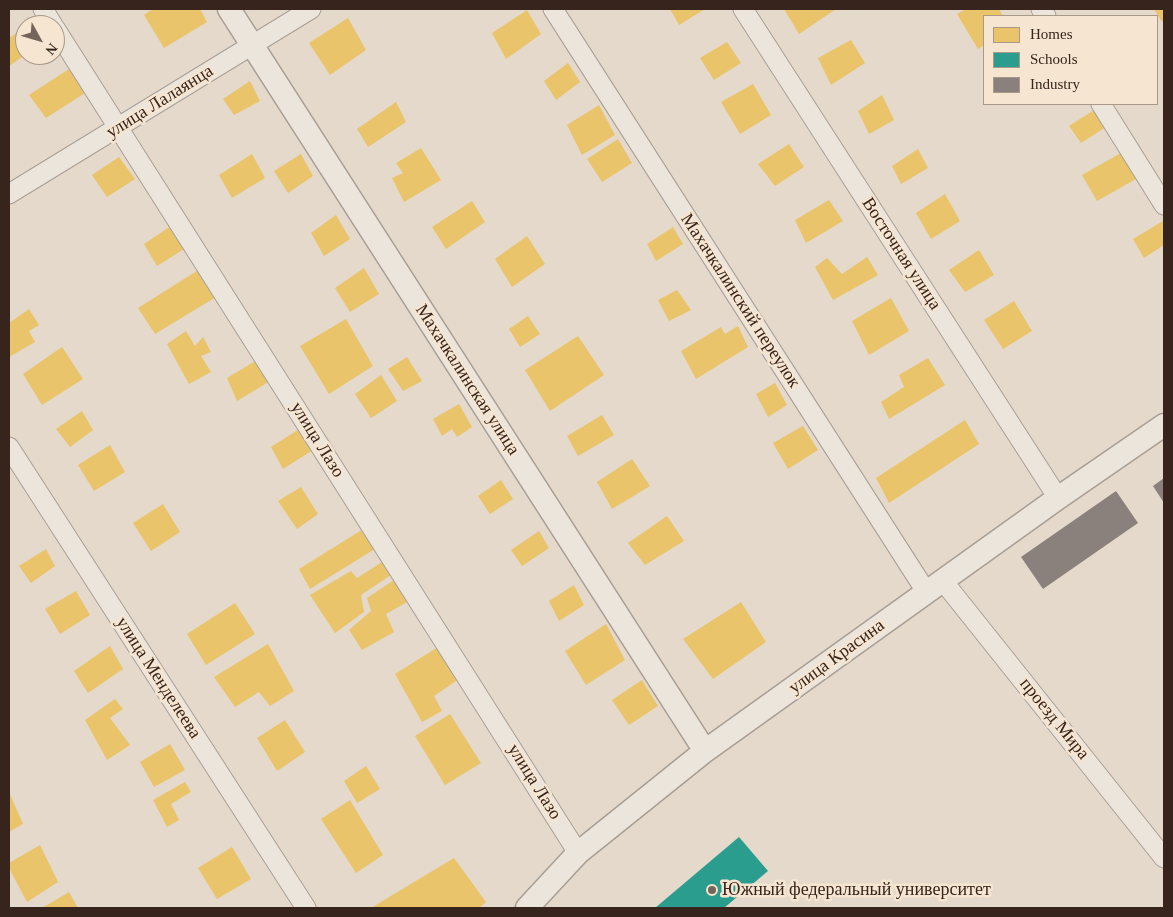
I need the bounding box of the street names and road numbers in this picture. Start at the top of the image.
street label: улица Лалаянца [103,61,217,143]
street label: Восточная улица [857,194,945,314]
street label: Махачкалинский переулок [676,210,804,392]
street label: Махачкалинская улица [410,300,524,460]
street label: улица Лазо [285,398,349,482]
street label: улица Менделеева [111,613,205,743]
street label: улица Красина [785,615,889,699]
street label: проезд Мира [1014,674,1094,764]
street label: улица Лазо [502,740,566,824]

